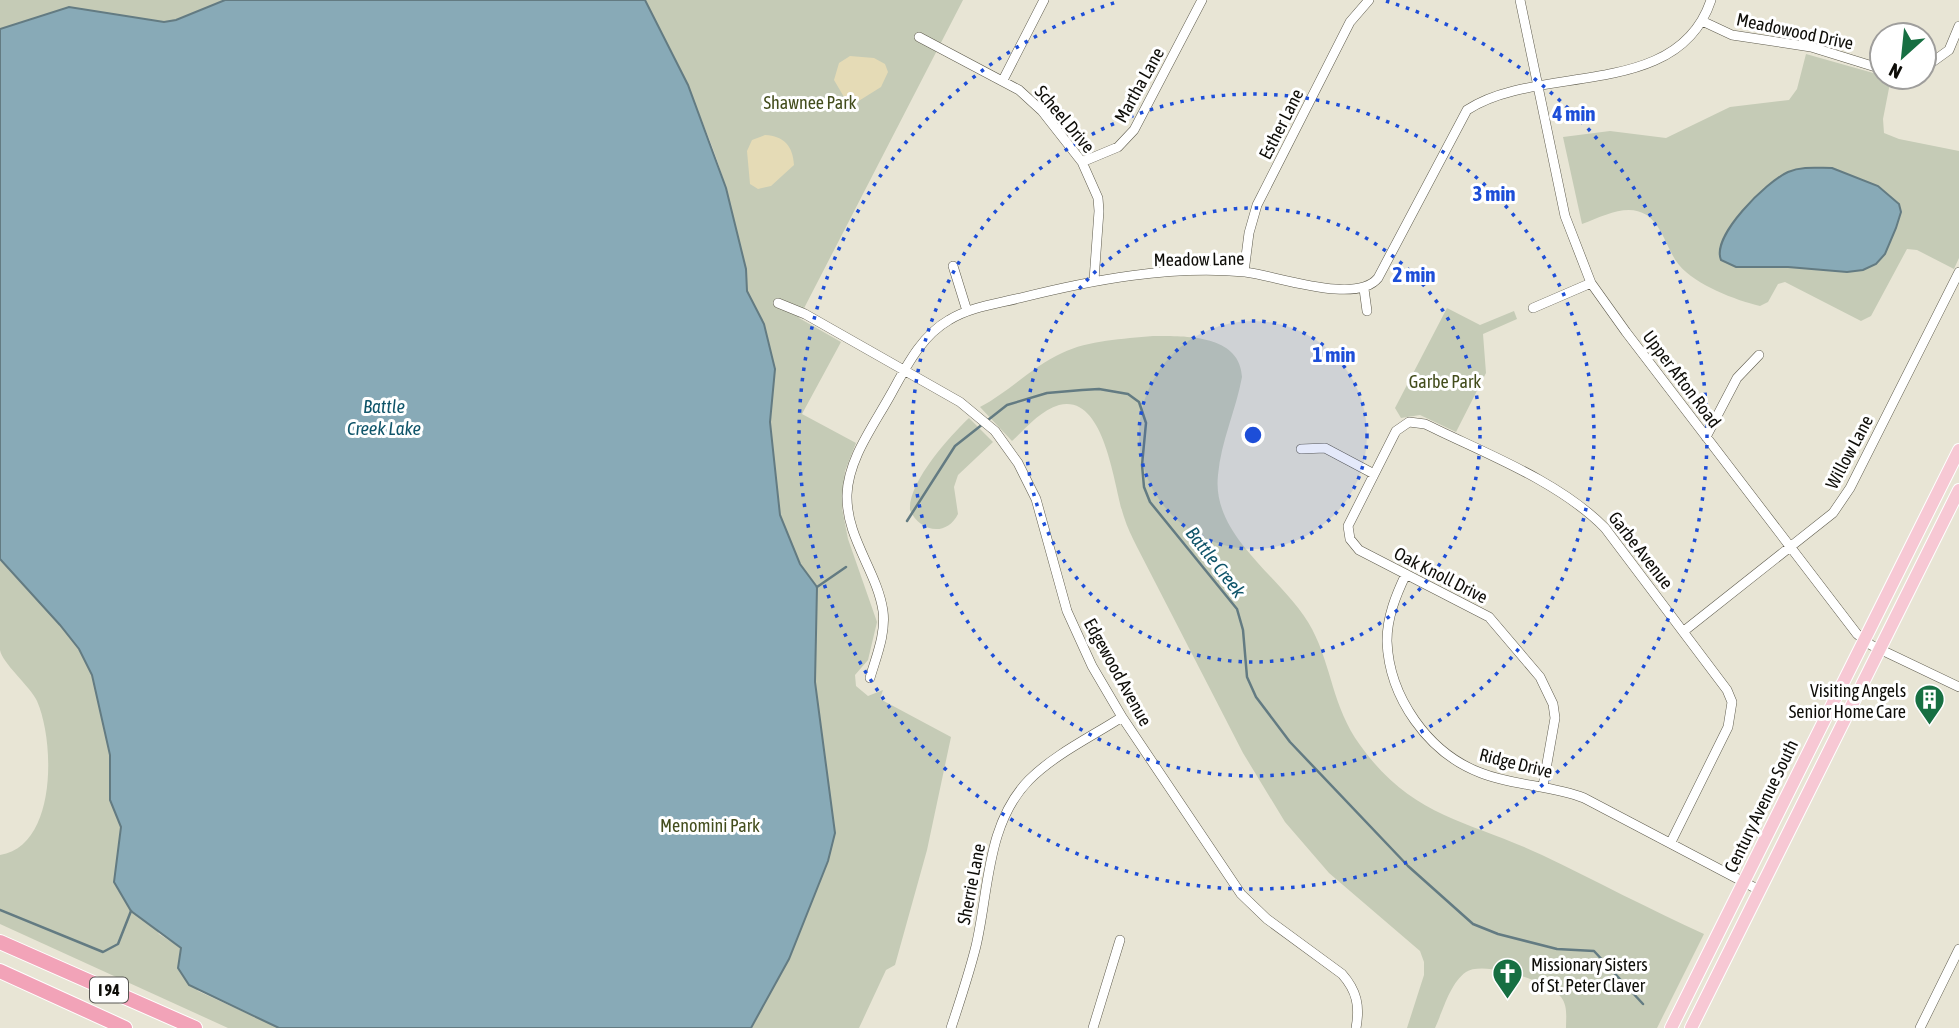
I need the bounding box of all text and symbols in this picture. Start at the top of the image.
street label: Meadowood Drive [1735,8,1855,54]
north arrow [1868,21,1938,91]
street label: Martha Lane [1110,44,1168,126]
text: N [1885,59,1905,83]
street label: Scheel Drive [1031,81,1099,157]
street label: Esther Lane [1254,85,1308,163]
park label: Shawnee Park [764,92,857,113]
text: 4 min [1552,101,1595,125]
text: 3 min [1473,181,1515,205]
street label: Meadow Lane [1153,248,1245,270]
text: 2 min [1393,262,1435,286]
street label: Upper Afton Road [1639,326,1725,432]
text: 1 min [1313,342,1355,366]
park label: Garbe Park [1409,371,1481,392]
water label: Battle Creek Lake [347,395,421,439]
street label: Willow Lane [1821,412,1877,492]
centre of rings [1241,423,1265,447]
street label: Garbe Avenue [1604,507,1678,593]
water label: Battle Creek [1182,522,1251,602]
street label: Oak Knoll Drive [1391,542,1491,608]
street label: Edgewood Avenue [1080,614,1156,730]
place label: Visiting Angels Senior Home Care [1789,680,1906,722]
building icon: Visiting Angels Senior Home Care [1912,683,1946,727]
street label: Century Avenue South [1720,736,1802,876]
street label: Ridge Drive [1477,744,1555,782]
park label: Menomini Park [660,815,760,836]
street label: Sherrie Lane [953,842,989,926]
place label: Missionary Sisters of St. Peter Claver [1531,954,1648,996]
church icon: Missionary Sisters of St. Peter Claver [1491,957,1525,1001]
road number: I 94 [90,978,128,1002]

